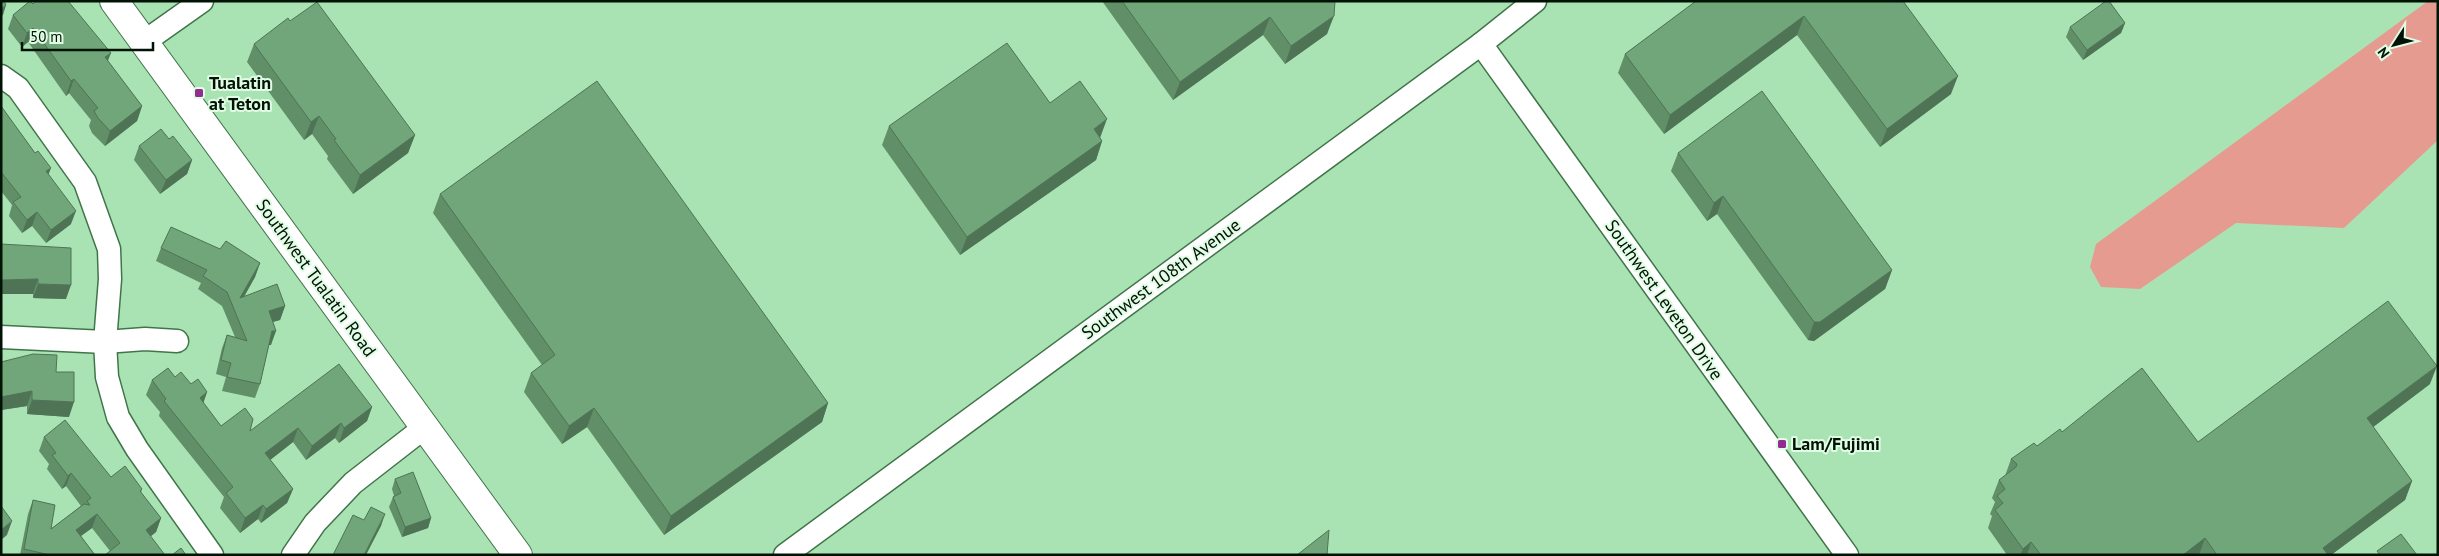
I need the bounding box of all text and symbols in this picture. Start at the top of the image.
scale bar [22,20,154,52]
north arrow [2369,20,2419,70]
text: 50 m [30,27,63,46]
text: N [2373,44,2393,62]
place label: Tualatin at Teton [209,71,271,115]
marker: Tualatin at Teton [193,87,205,99]
street label: Southwest Tualatin Road [251,194,381,361]
street label: Southwest 108th Avenue [1077,213,1245,344]
street label: Southwest Leveton Drive [1600,215,1729,384]
place label: Lam/Fujimi [1792,432,1880,455]
marker: Lam/Fujimi [1776,438,1788,450]

